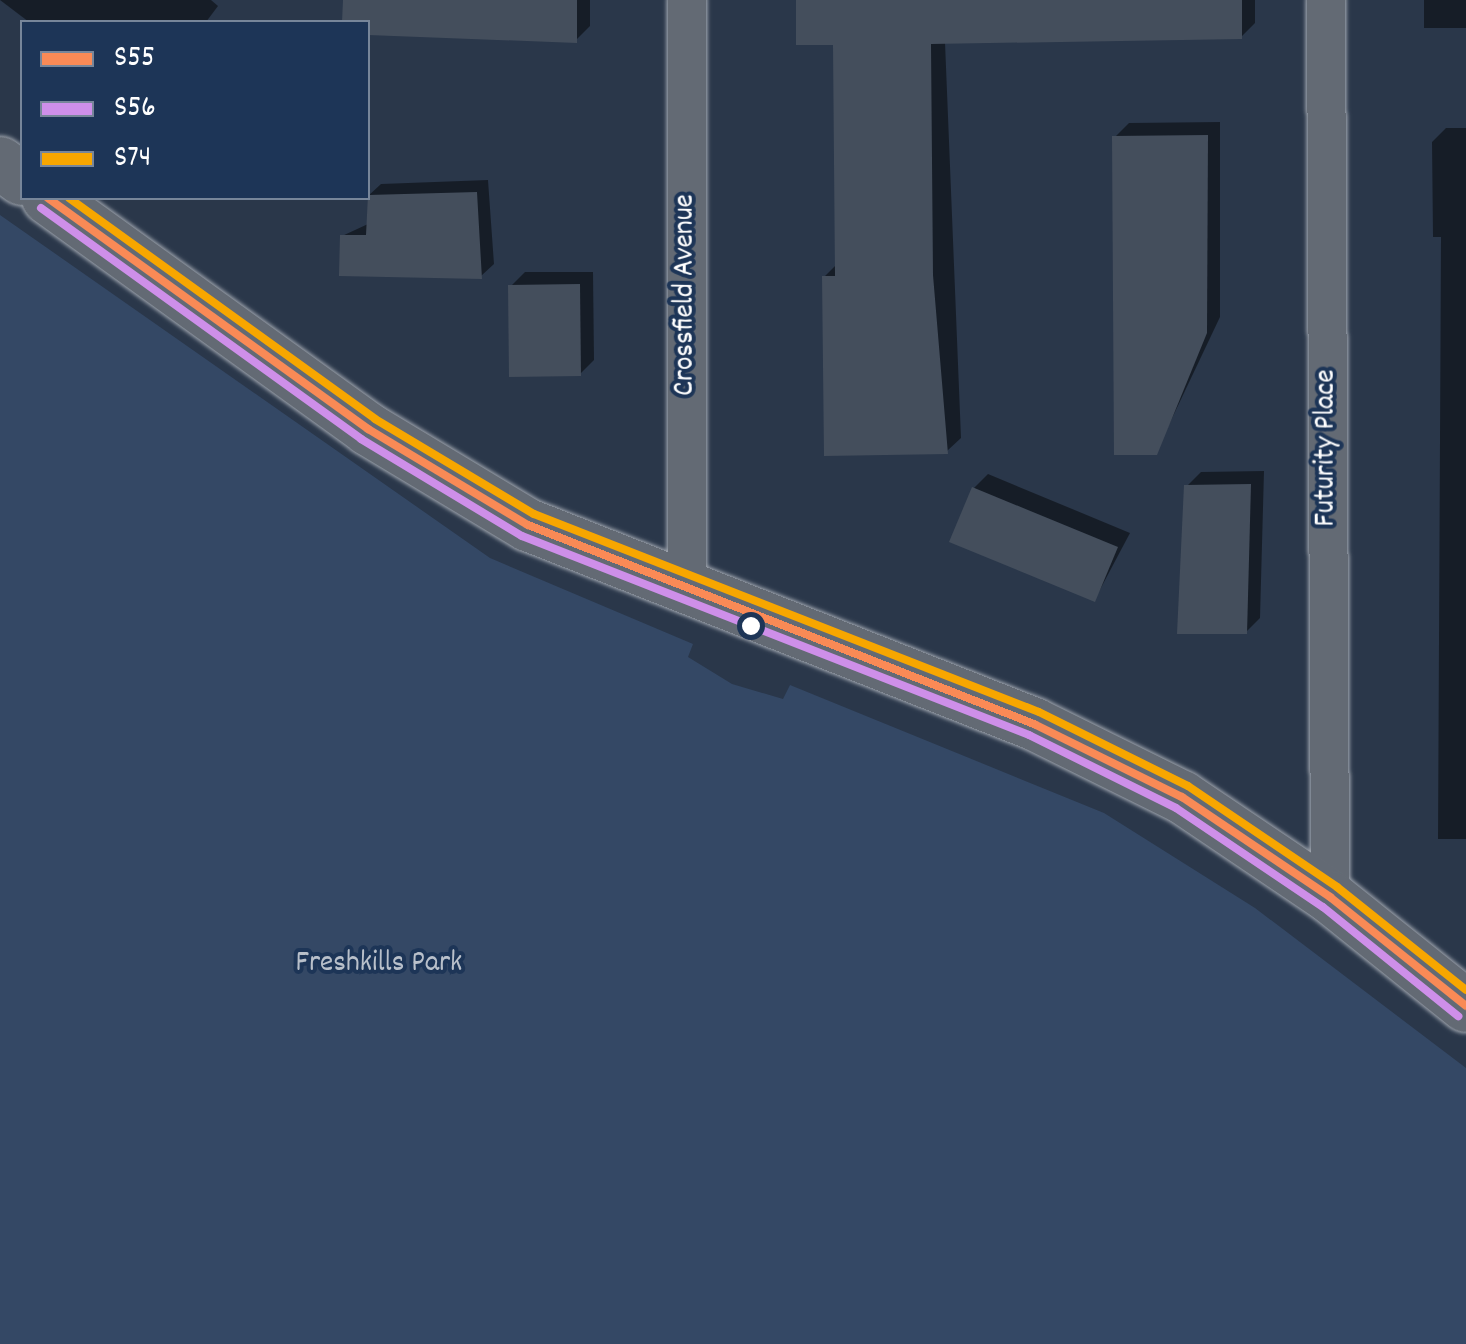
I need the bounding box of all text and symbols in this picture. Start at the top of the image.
legend [20,20,370,200]
text: S55 [114,38,155,81]
text: S56 [114,88,156,131]
text: S74 [114,138,151,181]
street label: Crossfield Avenue [669,194,705,396]
street label: Futurity Place [1310,369,1346,527]
unlabelled marker [741,616,761,636]
park label: Freshkills Park [296,947,462,983]

